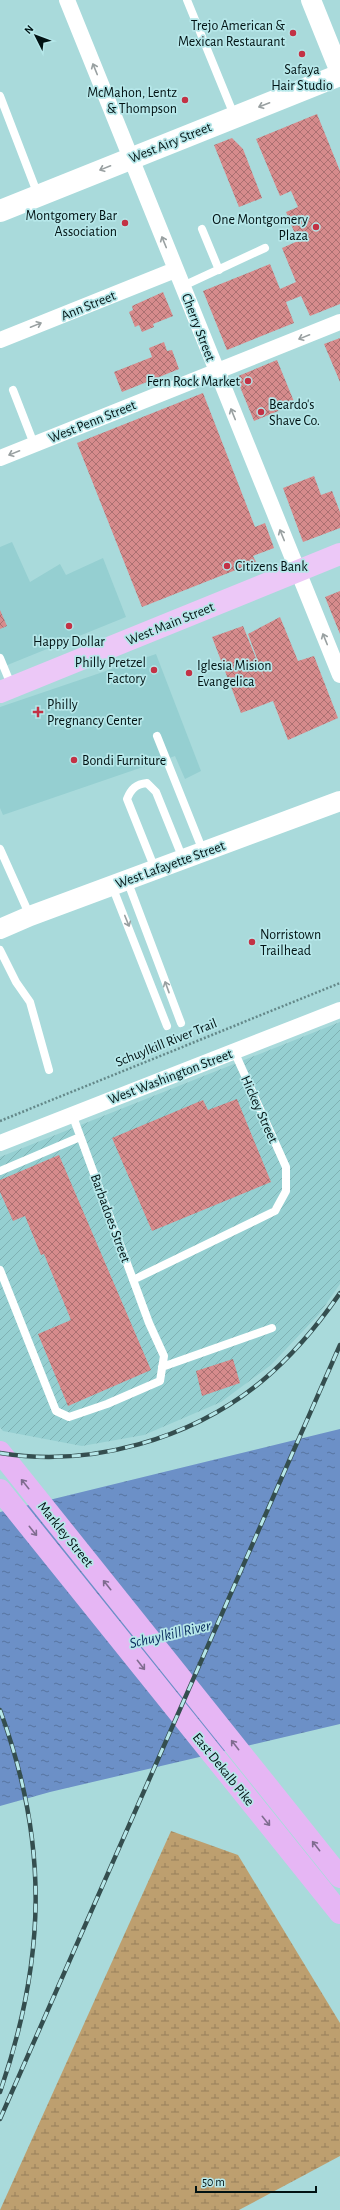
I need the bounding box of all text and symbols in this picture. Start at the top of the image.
north arrow [16,16,56,56]
place label: Trejo American & Mexican Restaurant [178,19,286,49]
text: N [22,23,36,36]
marker: Trejo American & Mexican Restaurant [288,28,298,38]
marker: Safaya Hair Studio [297,49,307,59]
place label: Safaya Hair Studio [271,63,333,93]
one-way arrow [91,64,98,76]
place label: McMahon, Lentz & Thompson [87,86,177,116]
marker: McMahon, Lentz & Thompson [180,95,190,105]
one-way arrow [259,101,271,109]
street label: West Airy Street [127,120,214,166]
one-way arrow [99,165,111,173]
place label: Montgomery Bar Association [26,209,117,239]
place label: One Montgomery Plaza [212,213,309,243]
marker: Montgomery Bar Association [120,218,130,228]
marker: One Montgomery Plaza [311,222,321,232]
one-way arrow [160,236,168,248]
street label: Ann Street [59,288,118,323]
street label: Cherry Street [179,291,218,364]
one-way arrow [30,321,42,329]
one-way arrow [298,333,310,341]
place label: Fern Rock Market [147,375,241,389]
marker: Fern Rock Market [243,376,253,386]
street label: West Penn Street [47,398,139,446]
place label: Beardo's Shave Co. [269,398,320,428]
marker: Beardo's Shave Co. [256,407,266,417]
one-way arrow [229,409,237,421]
one-way arrow [9,449,21,457]
one-way arrow [278,529,286,541]
place label: Citizens Bank [235,560,308,574]
marker: Citizens Bank [222,561,232,571]
street label: West Main Street [124,600,217,648]
marker: Happy Dollar [64,621,74,631]
one-way arrow [321,634,328,646]
place label: Happy Dollar [33,635,105,649]
place label: Philly Pretzel Factory [75,656,146,686]
place label: Iglesia Mision Evangelica [197,659,271,689]
marker: Philly Pretzel Factory [149,665,159,675]
marker: Iglesia Mision Evangelica [184,668,194,678]
place label: Philly Pregnancy Center [47,698,143,728]
marker: Philly Pregnancy Center [32,706,44,718]
place label: Bondi Furniture [82,754,166,768]
marker: Bondi Furniture [69,755,79,765]
street label: West Lafayette Street [114,838,228,891]
one-way arrow [124,915,131,927]
place label: Norristown Trailhead [260,928,321,958]
marker: Norristown Trailhead [247,937,257,947]
one-way arrow [163,981,171,993]
street label: Schuylkill River Trail [114,1016,219,1070]
street label: West Washington Street [106,1047,235,1107]
street label: Hickey Street [238,1074,280,1146]
street label: Barbadoes Street [88,1172,133,1265]
one-way arrow [21,1478,30,1489]
street label: Markley Street [35,1499,96,1570]
one-way arrow [29,1525,38,1536]
one-way arrow [103,1579,112,1590]
water label: Schuylkill River [128,1618,213,1651]
one-way arrow [137,1659,146,1670]
street label: East Dekalb Pike [190,1731,257,1809]
one-way arrow [230,1739,239,1750]
one-way arrow [262,1816,271,1826]
one-way arrow [311,1841,320,1852]
scale bar [196,2168,316,2194]
text: 50 m [202,2176,225,2188]

